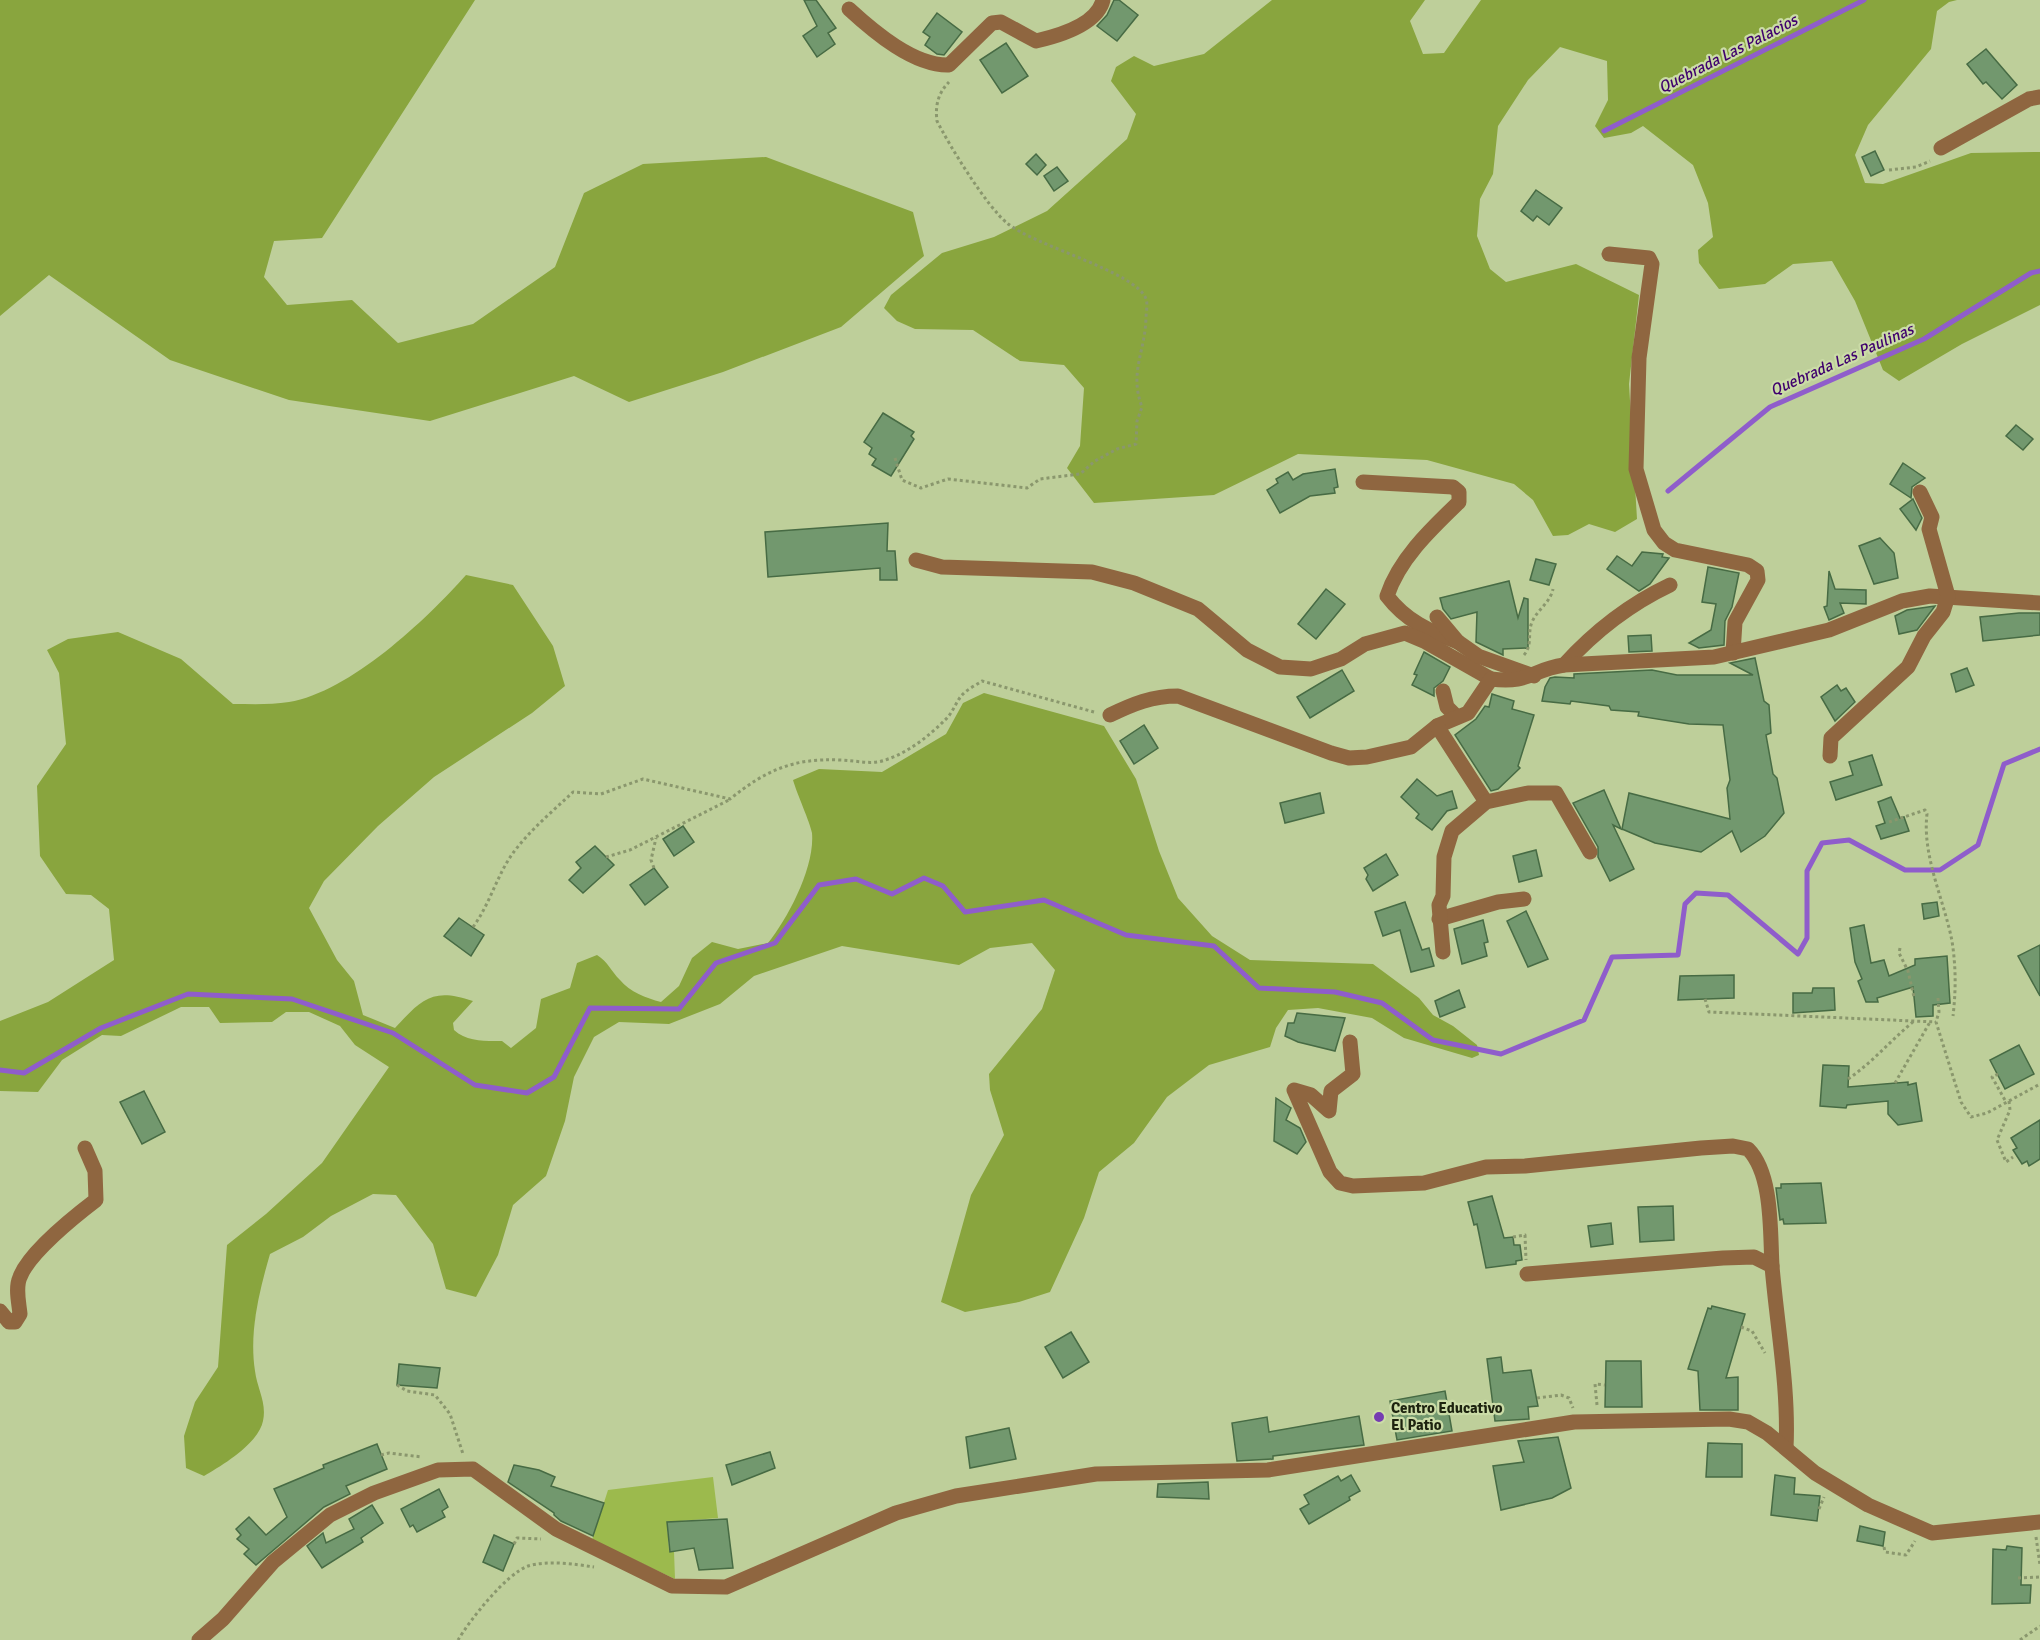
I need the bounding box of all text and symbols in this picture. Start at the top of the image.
water label: Quebrada Las Palacios [1655,9,1803,98]
water label: Quebrada Las Paulinas [1767,319,1919,401]
place label: Centro Educativo El Patio [1391,1399,1503,1434]
marker: Centro Educativo El Patio [1372,1410,1386,1424]

